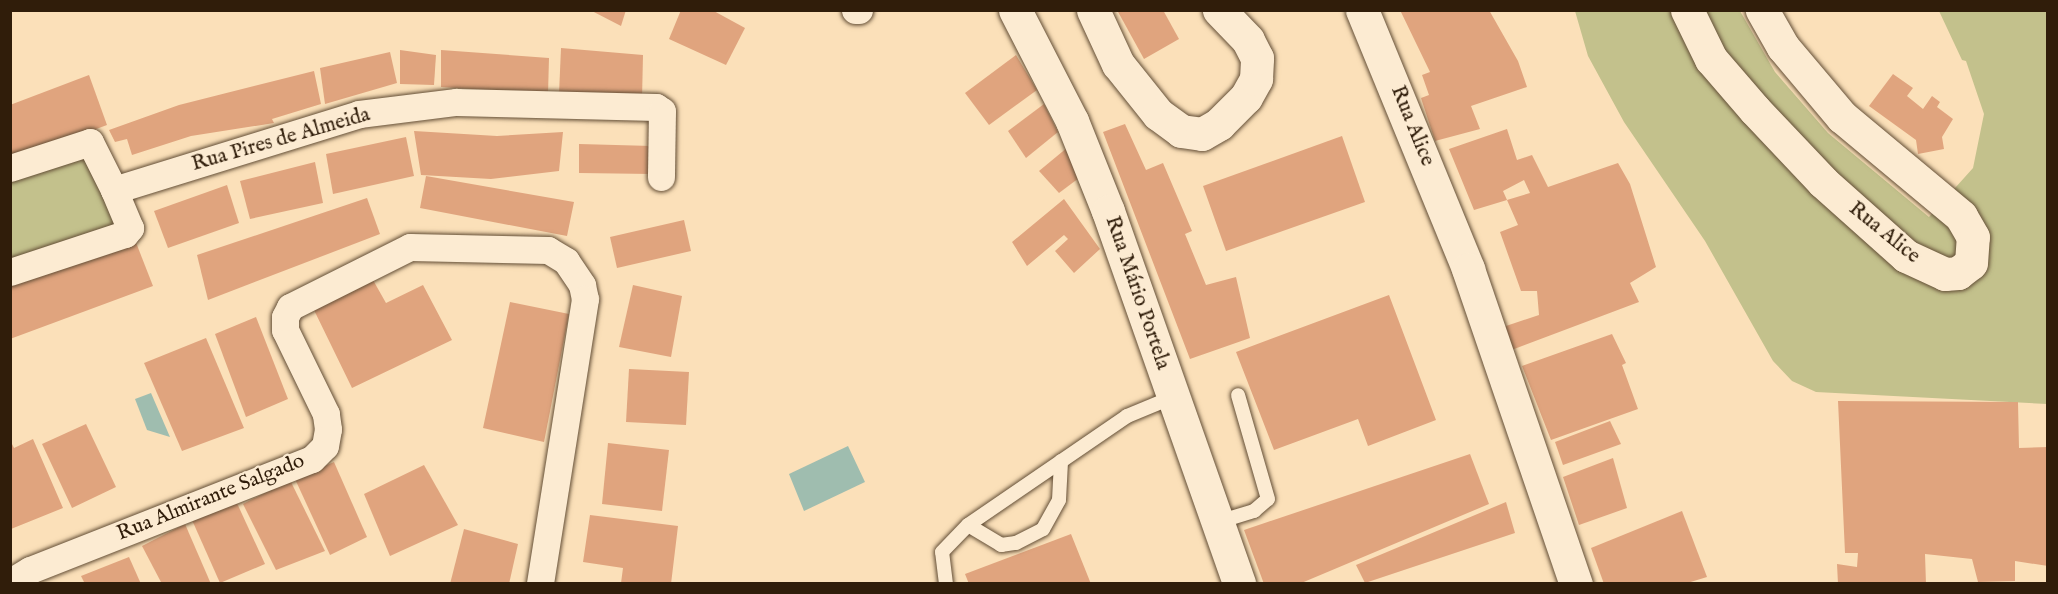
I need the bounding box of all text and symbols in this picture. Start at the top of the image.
street label: Rua Alice [1384,82,1440,170]
street label: Rua Pires de Almeida [189,102,373,178]
street label: Rua Alice [1843,197,1925,269]
street label: Rua Mário Portela [1099,213,1175,373]
street label: Rua Almirante Salgado [114,449,308,547]

